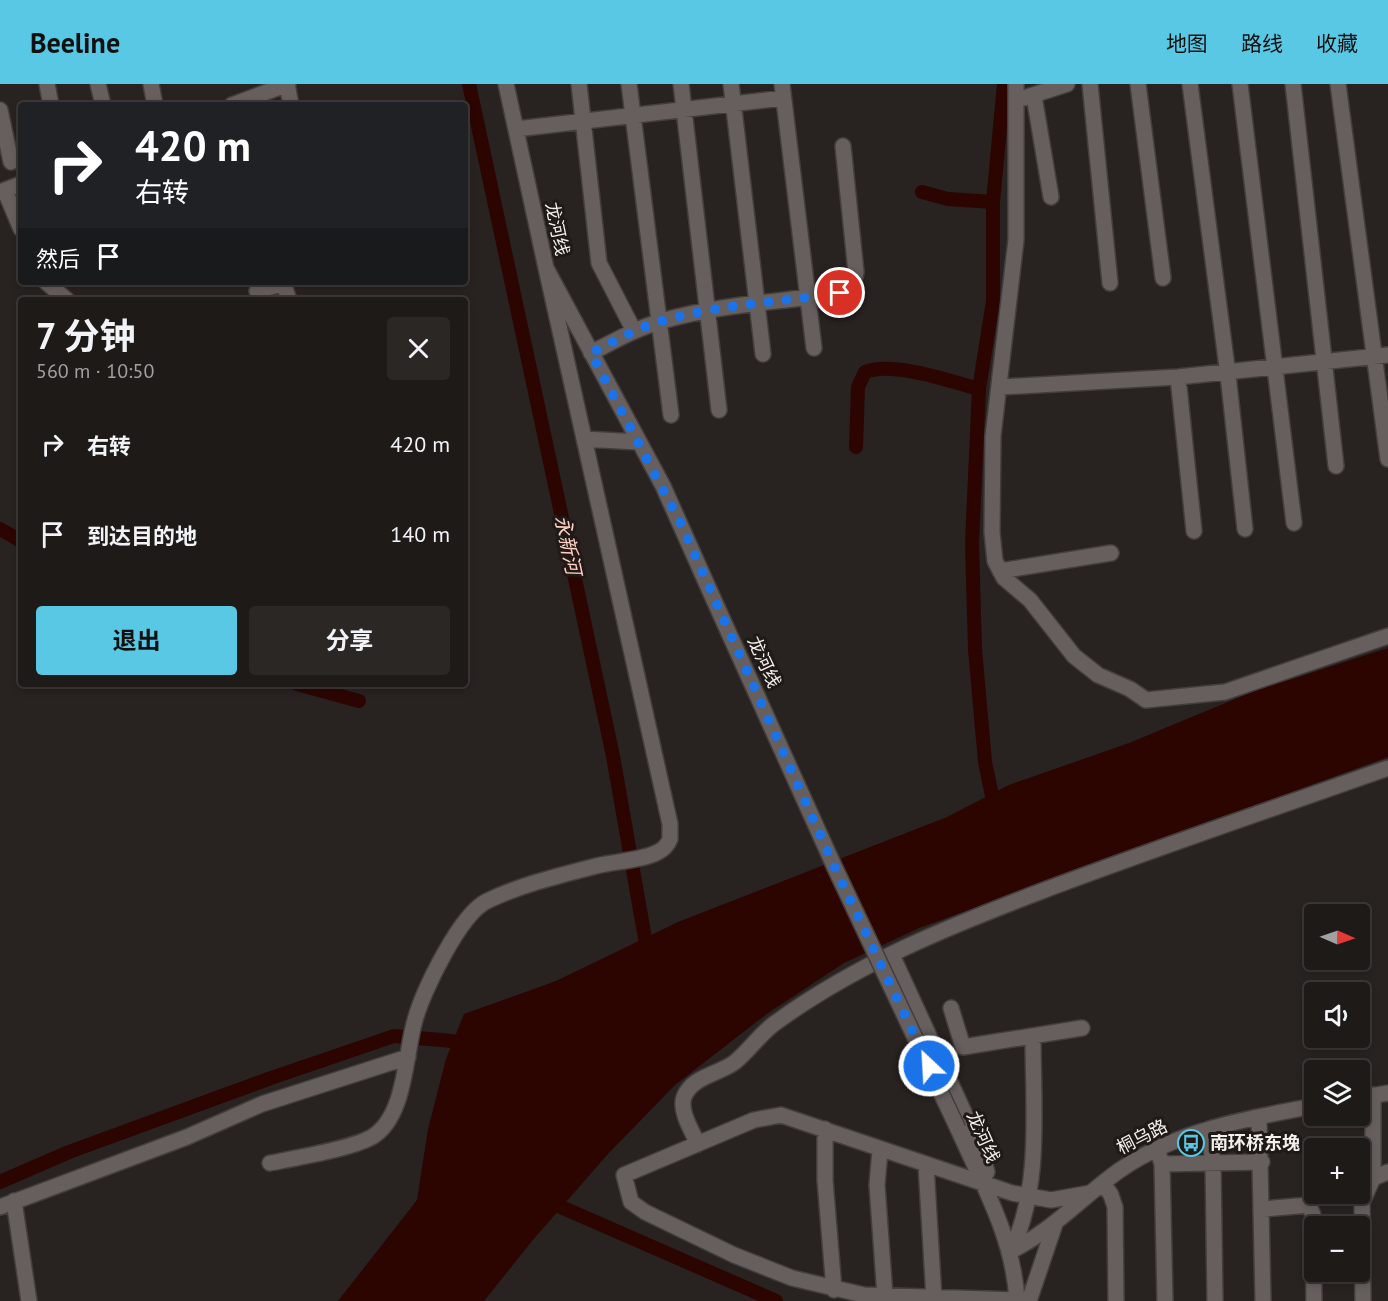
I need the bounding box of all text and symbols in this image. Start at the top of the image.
text: Beeline [30,24,120,61]
text: 地图 [1166,30,1208,57]
text: 路线 [1241,30,1283,57]
text: 收藏 [1316,30,1358,57]
text: 420 m [135,118,251,173]
icon: right [36,126,114,204]
text: 右转 [135,175,189,209]
street label: 龙河线 [541,200,574,258]
icon: arrive [92,240,125,273]
text: 然后 [36,245,80,273]
pin [814,267,865,318]
icon: arrive [823,276,856,309]
text: 7 分钟 [36,312,136,359]
button: close [387,317,450,380]
text: 560 m · 10:50 [36,358,154,384]
icon: right [36,428,69,461]
text: 420 m [390,430,450,458]
text: 右转 [87,432,131,460]
water label: 永新河 [549,513,588,581]
icon: arrive [36,518,69,551]
text: 140 m [390,520,450,548]
text: 到达目的地 [87,522,197,550]
button: 退出 [36,606,237,675]
button: 分享 [249,606,450,675]
street label: 龙河线 [743,632,786,691]
north arrow [1304,904,1370,970]
map controls [1304,904,1370,1282]
button: sound [1304,982,1370,1048]
position arrow [897,1034,961,1098]
button: layers [1304,1060,1370,1126]
street label: 龙河线 [962,1107,1005,1166]
street label: 桐乌路 [1112,1114,1171,1159]
bus stop icon: 南环桥东堍 [1176,1128,1206,1158]
place label: 南环桥东堍 [1210,1131,1300,1154]
button: + [1304,1138,1370,1204]
button: − [1304,1216,1370,1282]

